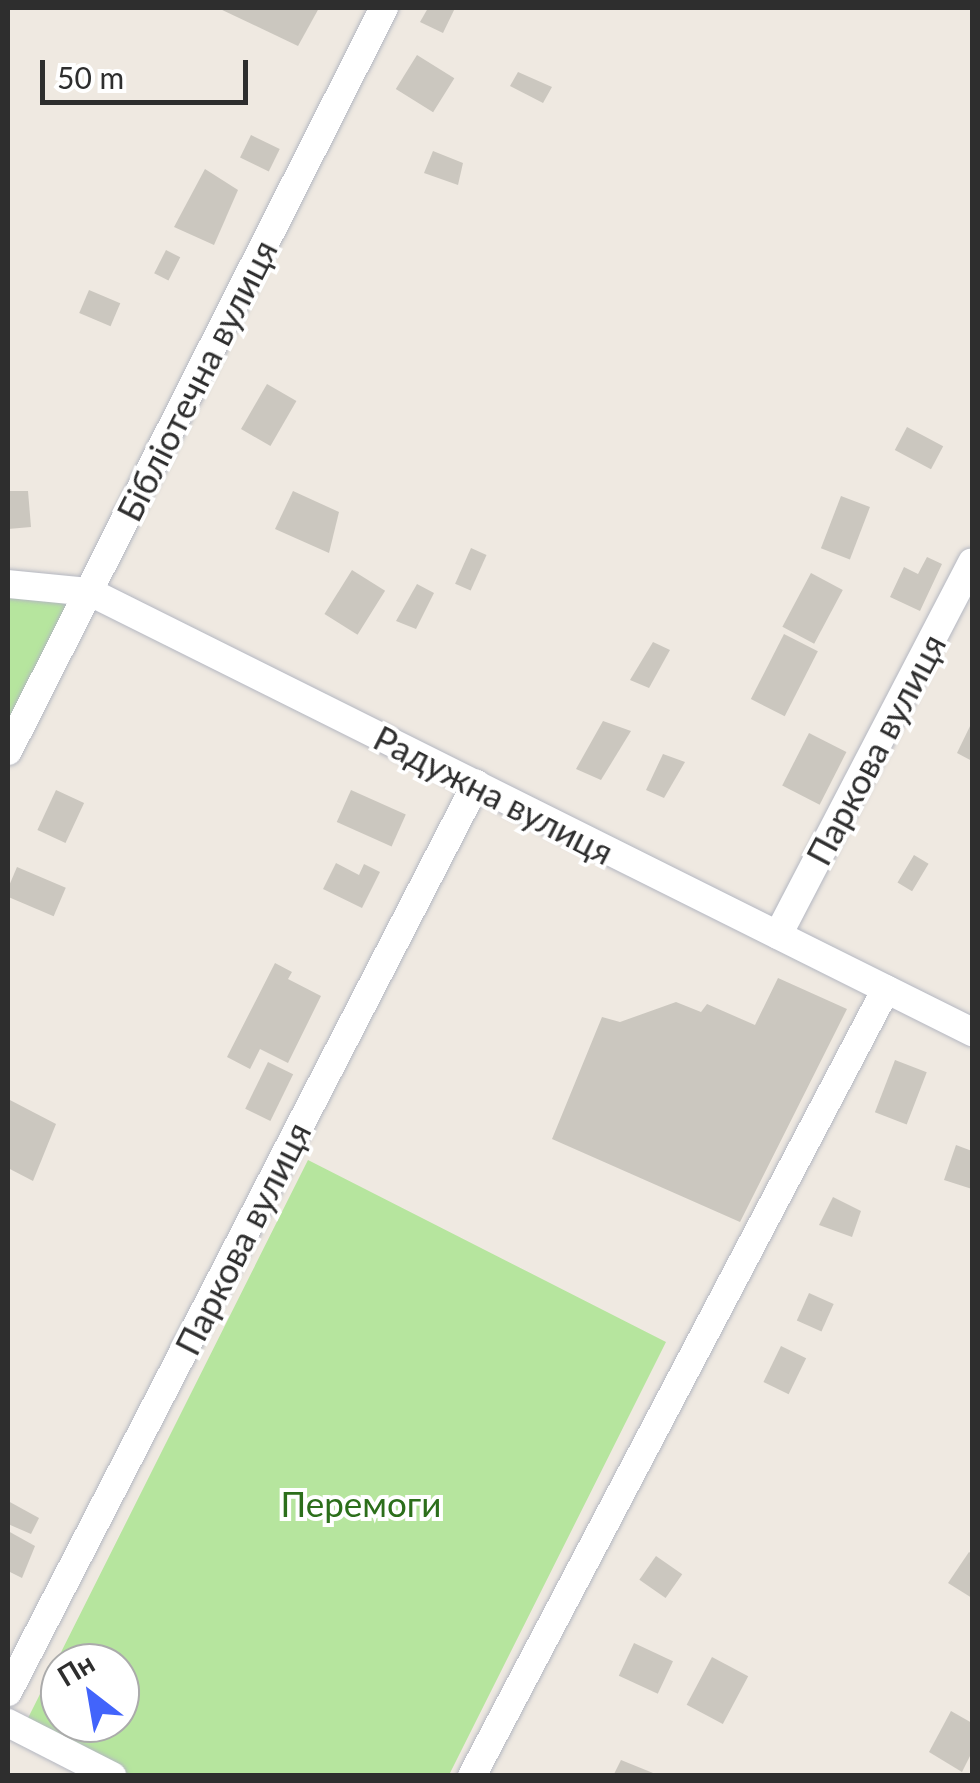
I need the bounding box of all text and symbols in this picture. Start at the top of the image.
scale bar [45,40,252,102]
text: 50 m [57,59,124,95]
street label: Бібліотечна вулиця [107,232,285,528]
street label: Паркова вулиця [796,626,954,872]
street label: Радужна вулиця [367,716,621,872]
street label: Паркова вулиця [165,1115,319,1361]
park label: Перемоги [281,1482,441,1524]
north arrow [40,1643,140,1743]
text: Пн [51,1645,100,1693]

